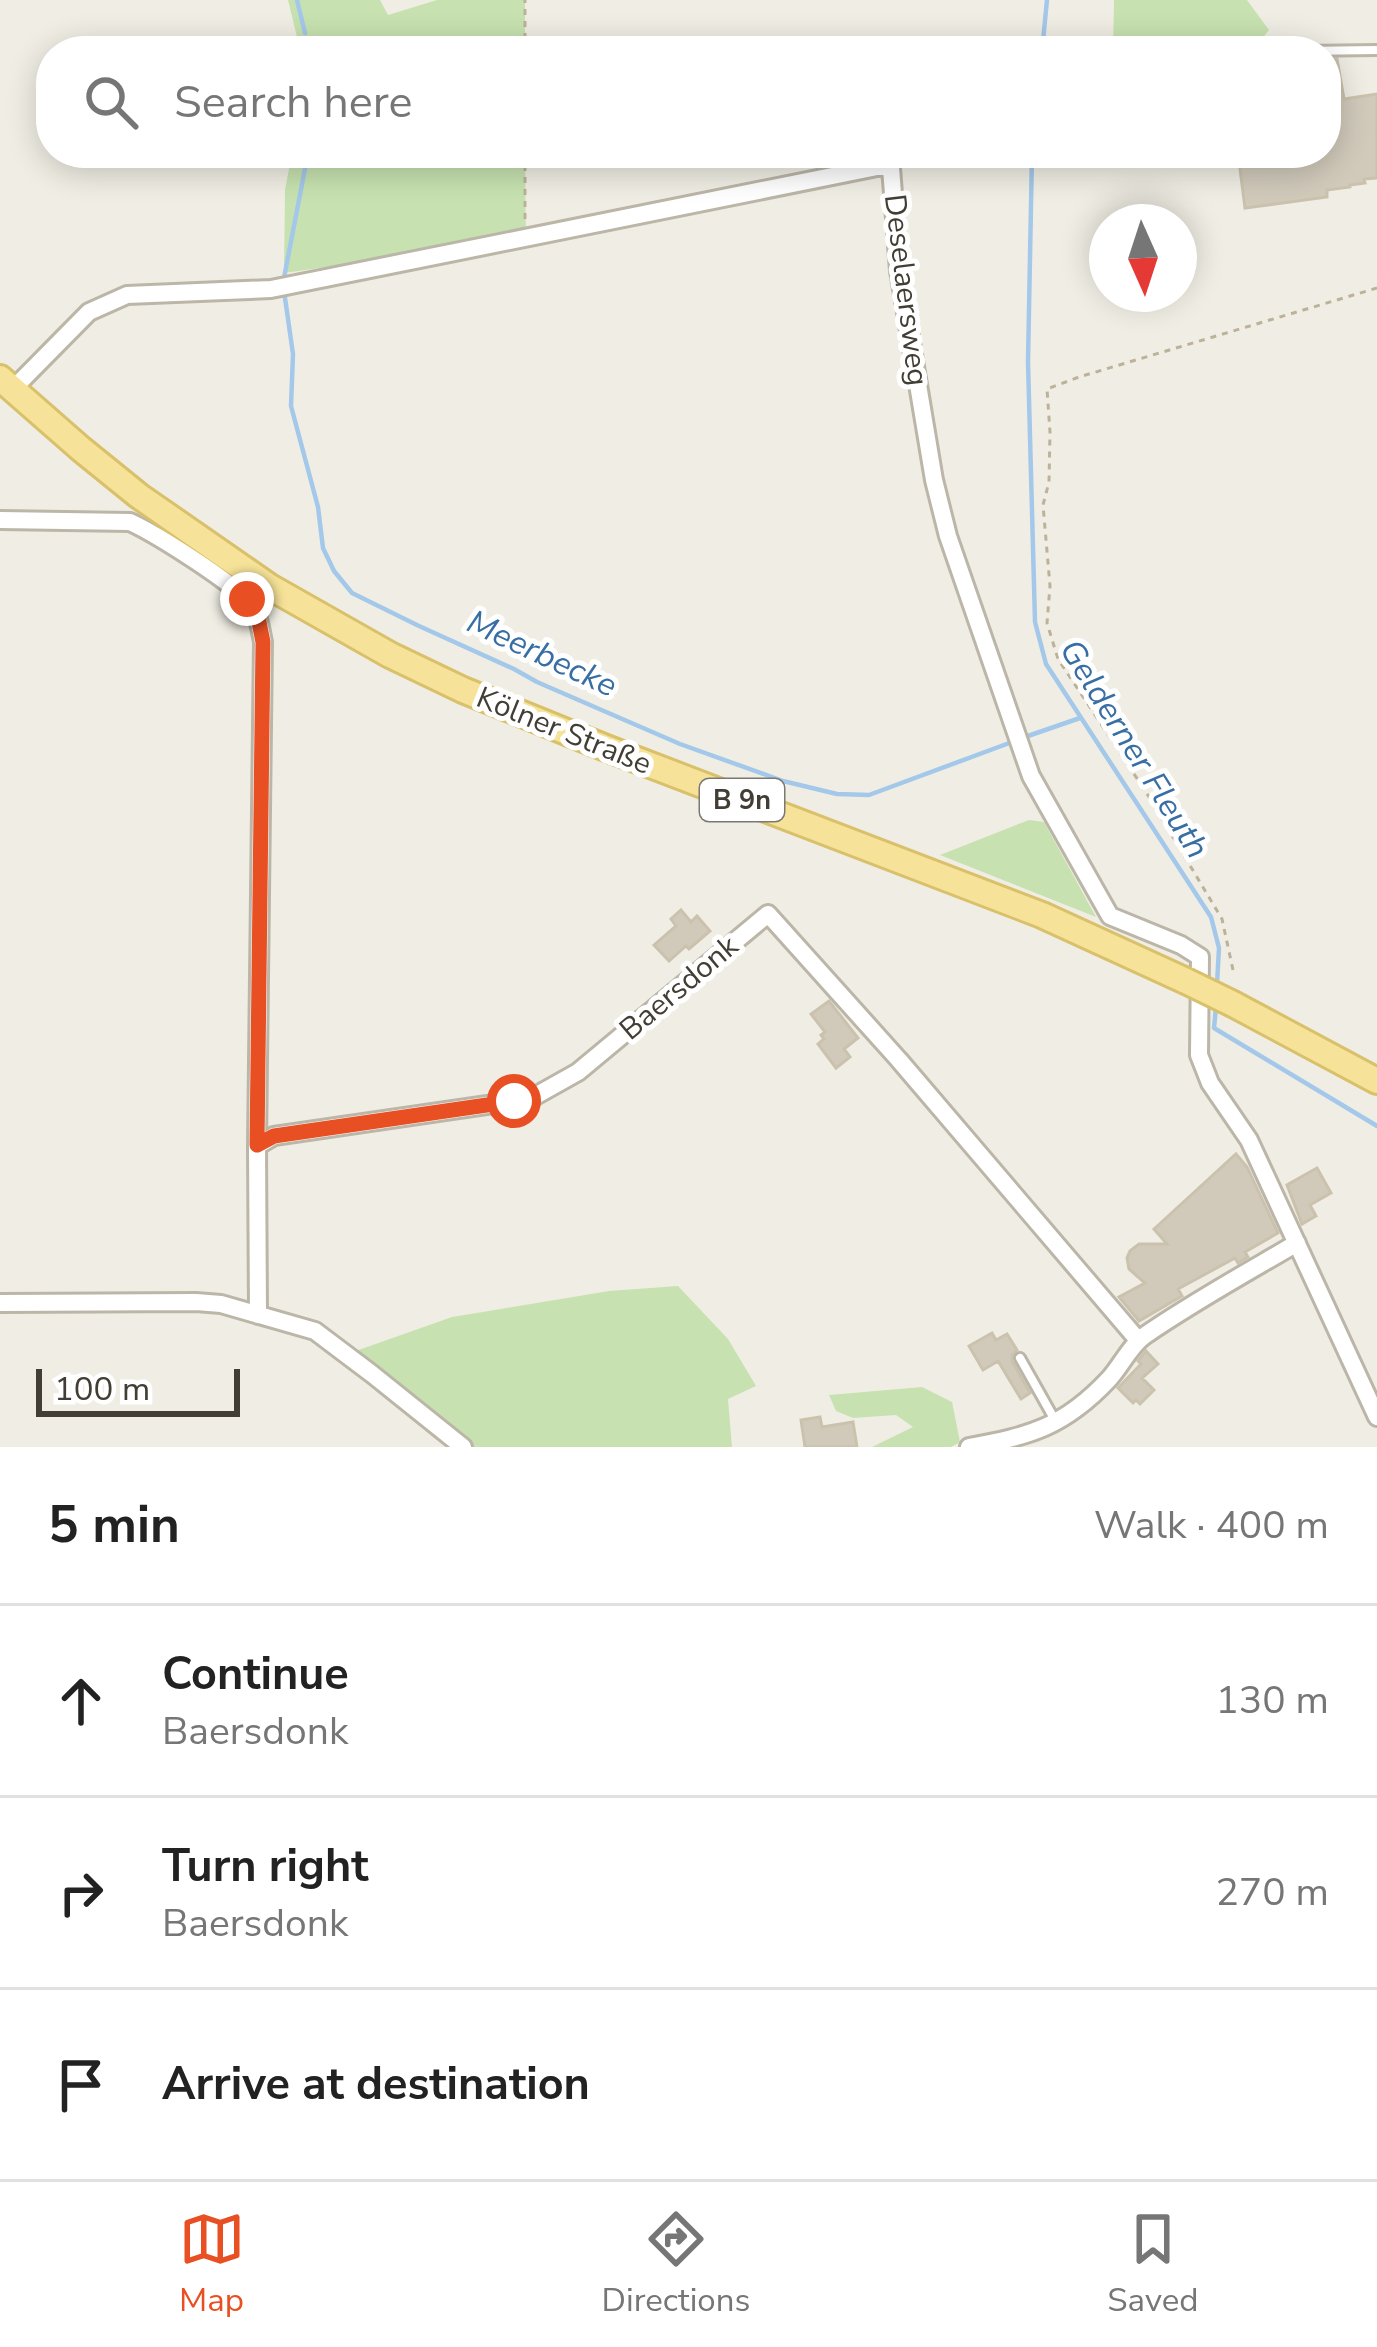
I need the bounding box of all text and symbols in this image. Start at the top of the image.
search box [36,36,1341,168]
icon: search [78,69,144,135]
text: Search here [174,72,413,133]
street label: Deselaersweg [874,192,938,388]
north arrow [1089,204,1197,312]
route end [220,572,274,626]
water label: Meerbecke [460,600,624,708]
water label: Gelderner Fleuth [1049,631,1219,867]
street label: Kölner Straße [470,677,658,785]
road number: B 9n [700,779,784,821]
street label: Baersdonk [611,926,748,1050]
route start [487,1074,541,1128]
scale bar [36,1363,240,1416]
text: 100 m [54,1367,150,1412]
text: 5 min [48,1490,180,1560]
text: Walk · 400 m [1094,1499,1329,1552]
text: Continue [162,1644,349,1705]
icon: ahead [48,1668,114,1734]
text: 130 m [1215,1674,1329,1727]
text: Baersdonk [162,1705,348,1758]
text: Turn right [162,1836,369,1897]
icon: right [48,1860,114,1926]
text: 270 m [1215,1866,1329,1919]
text: Baersdonk [162,1897,348,1950]
icon: arrive [48,2052,114,2118]
text: Arrive at destination [162,2054,590,2115]
tab: Map [179,2206,245,2323]
tab: Directions [602,2206,750,2323]
tab: Saved [1107,2206,1198,2323]

